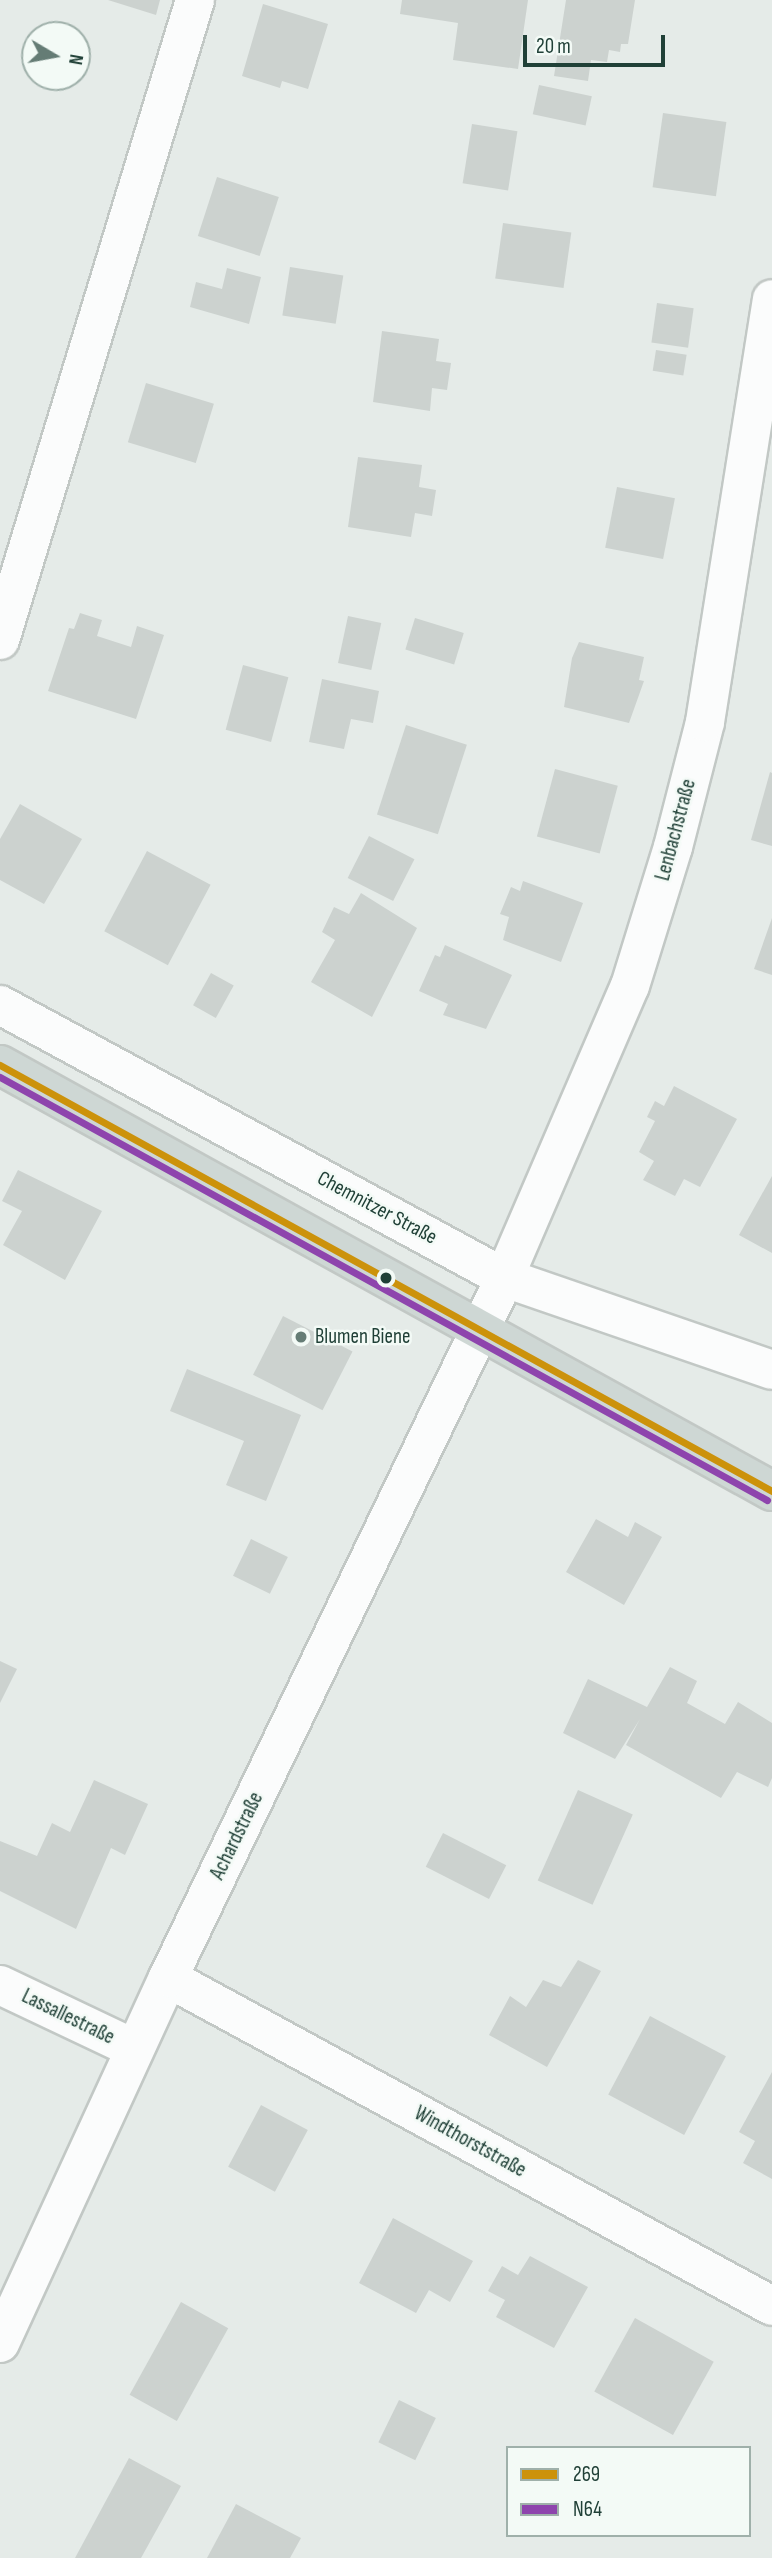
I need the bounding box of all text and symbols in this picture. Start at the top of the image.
north arrow [21,21,91,91]
scale bar [527,21,669,65]
text: 20 m [536,34,571,59]
text: N [63,52,87,66]
street label: Lenbachstraße [650,776,702,884]
street label: Chemnitzer Straße [313,1166,441,1250]
unlabelled marker [379,1271,393,1285]
place label: Blumen Biene [315,1324,410,1350]
marker: Blumen Biene [293,1329,309,1345]
street label: Achardstraße [205,1788,269,1884]
street label: Lassallestraße [18,1984,118,2050]
street label: Windthorststraße [410,2101,530,2183]
legend [506,2446,751,2537]
text: 269 [573,2462,600,2487]
text: N64 [573,2497,602,2522]

